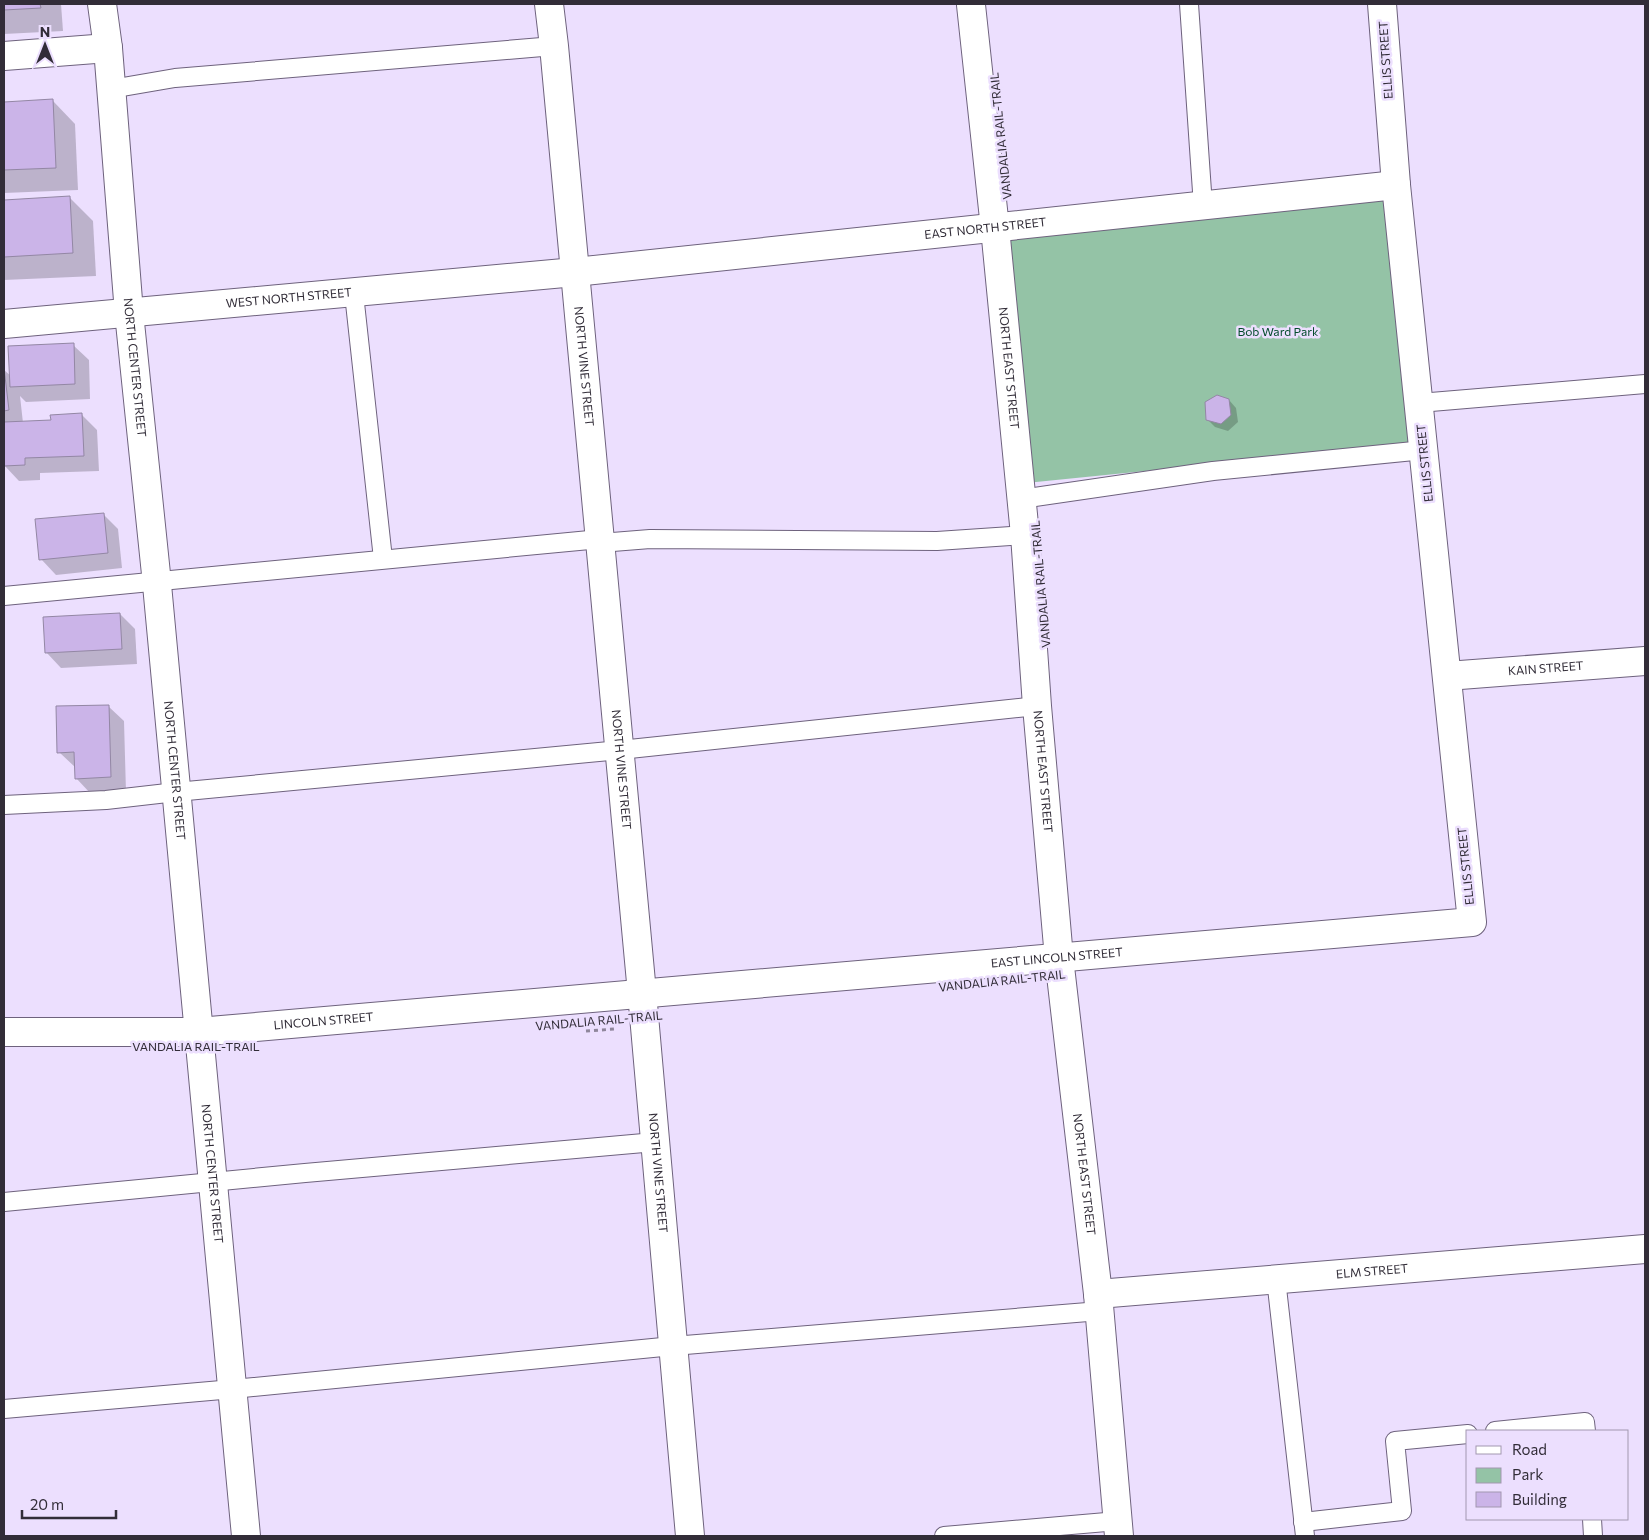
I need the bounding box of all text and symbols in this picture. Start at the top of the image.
north arrow [20,20,70,70]
street label: ELLIS STREET [1375,20,1395,100]
text: N [40,23,50,40]
street label: VANDALIA RAIL-TRAIL [986,72,1014,200]
street label: EAST NORTH STREET [924,214,1047,241]
street label: WEST NORTH STREET [225,284,353,310]
street label: NORTH CENTER STREET [122,297,150,438]
street label: NORTH VINE STREET [572,306,597,427]
street label: NORTH EAST STREET [997,306,1023,430]
park label: Bob Ward Park [1237,324,1319,338]
street label: ELLIS STREET [1413,423,1435,503]
street label: VANDALIA RAIL-TRAIL [1027,520,1053,648]
street label: KAIN STREET [1507,658,1584,677]
street label: NORTH CENTER STREET [162,700,189,841]
street label: NORTH VINE STREET [610,709,635,830]
street label: NORTH EAST STREET [1031,710,1056,833]
street label: ELLIS STREET [1454,826,1476,906]
street label: EAST LINCOLN STREET [990,944,1124,970]
street label: VANDALIA RAIL-TRAIL [938,966,1066,994]
street label: VANDALIA RAIL-TRAIL [535,1007,663,1033]
street label: LINCOLN STREET [273,1009,374,1031]
street label: VANDALIA RAIL-TRAIL [132,1039,260,1053]
street label: NORTH CENTER STREET [200,1103,227,1244]
street label: NORTH VINE STREET [647,1112,671,1234]
street label: NORTH EAST STREET [1071,1113,1099,1236]
street label: ELM STREET [1335,1260,1409,1280]
legend [1466,1430,1629,1520]
text: Road [1512,1440,1547,1458]
text: Park [1512,1465,1543,1483]
scale bar [22,1488,116,1520]
text: Building [1512,1490,1567,1508]
text: 20 m [30,1495,64,1513]

